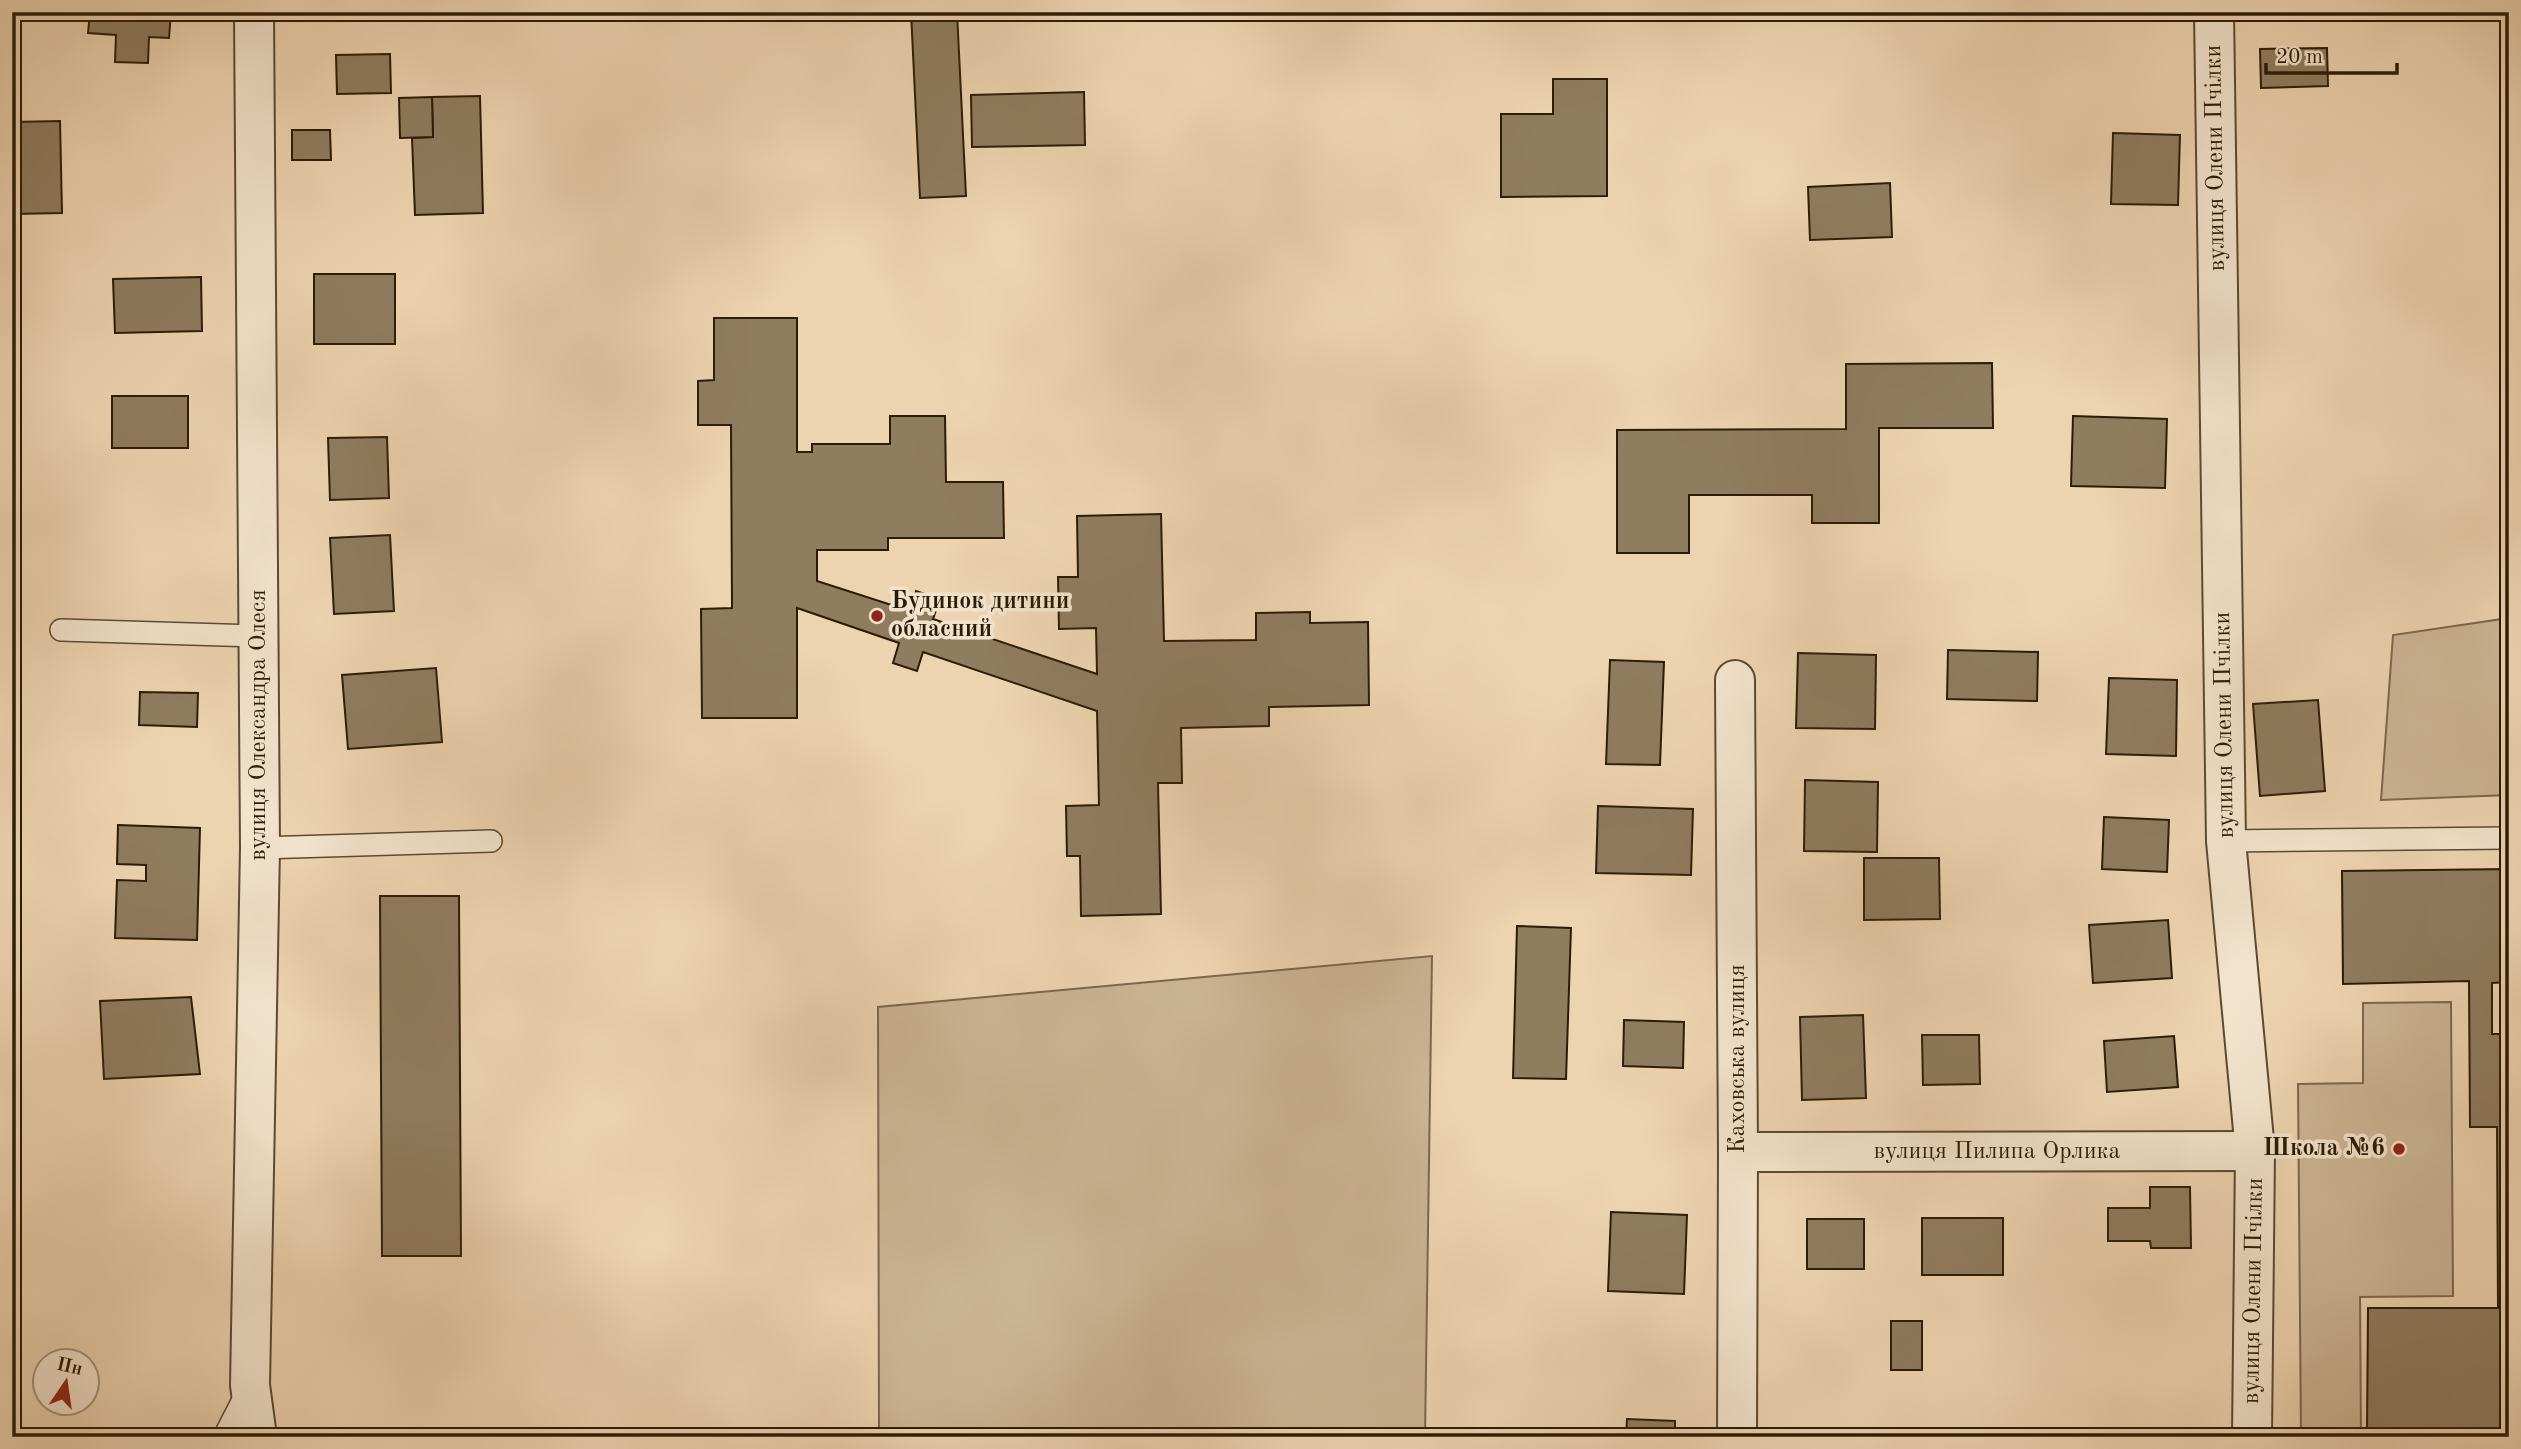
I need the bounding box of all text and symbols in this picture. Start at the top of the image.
scale bar [2266,32,2397,76]
street label: вулиця Олени Пчілки [2202,45,2230,271]
text: 20 m [2276,47,2323,68]
street label: вулиця Олександра Олеся [247,589,271,861]
place label: Будинок дитини обласний [891,590,1070,642]
marker: Будинок дитини обласний [869,608,885,624]
street label: вулиця Олени Пчілки [2211,612,2239,838]
street label: Каховська вулиця [1726,964,1750,1154]
place label: Школа №6 [2263,1137,2385,1161]
street label: вулиця Пилипа Орлика [1874,1140,2121,1164]
marker: Школа №6 [2391,1141,2407,1157]
street label: вулиця Олени Пчілки [2240,1178,2268,1404]
north arrow [32,1348,102,1418]
text: Пн [54,1356,84,1380]

